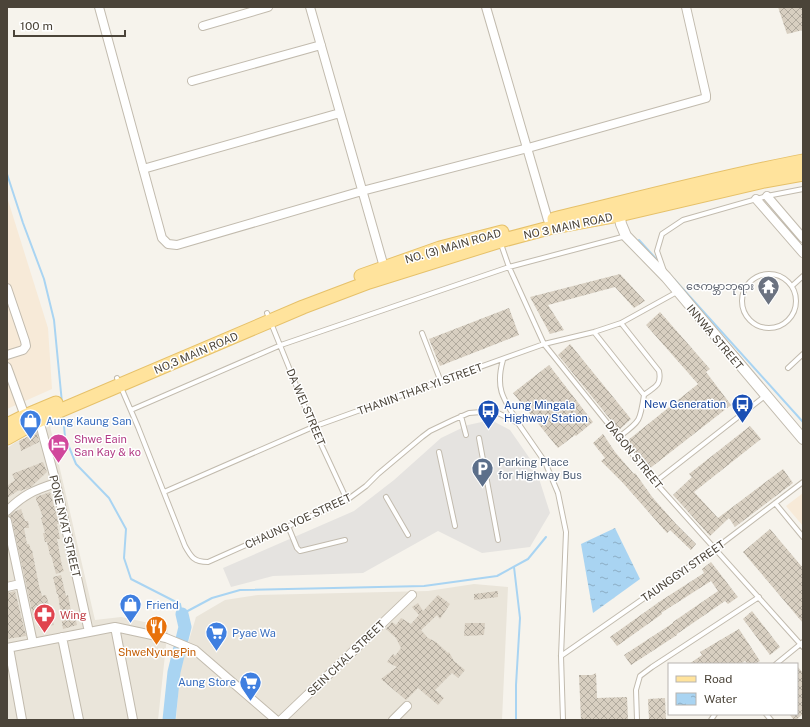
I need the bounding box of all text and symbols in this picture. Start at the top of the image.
scale bar [14,12,125,38]
text: 100 m [20,19,53,33]
street label: NO 3 MAIN ROAD [522,211,614,241]
street label: NO. (3) MAIN ROAD [404,226,503,265]
temple icon: ဇေကမ္ဘာဘုရား [756,273,782,306]
place label: ဇေကမ္ဘာဘုရား [686,280,754,295]
street label: INNWA STREET [684,302,746,372]
street label: NO,3 MAIN ROAD [152,330,240,376]
street label: THANIN THAR YI STREET [356,361,485,417]
street label: DA WEI STREET [284,367,328,448]
bus stop icon: New Generation [729,391,755,424]
bus stop icon: Aung Mingala Highway Station [475,398,501,431]
place label: New Generation [644,398,726,410]
place label: Aung Mingala Highway Station [504,399,588,424]
shop icon: Aung Kaung San [18,408,44,441]
place label: Aung Kaung San [46,415,132,427]
street label: DAGON STREET [603,419,665,492]
hotel icon: Shwe Eain San Kay & ko [46,432,72,465]
place label: Shwe Eain San Kay & ko [74,433,141,458]
parking icon: Parking Place for Highway Bus [470,455,496,488]
place label: Parking Place for Highway Bus [498,456,582,481]
street label: PONE NYAT STREET [47,474,83,579]
street label: CHAUNG YOE STREET [243,491,353,551]
street label: TAUNGGYI STREET [639,538,727,604]
shop icon: Friend [117,592,143,625]
place label: Friend [146,599,179,611]
pharmacy icon: Wing [31,602,57,635]
place label: Wing [60,609,87,621]
restaurant icon: ShweNyungPin [144,613,170,646]
street label: SEIN CHAL STREET [305,618,387,698]
supermarket icon: Pyae Wa [204,620,230,653]
place label: Pyae Wa [232,627,276,639]
place label: ShweNyungPin [118,646,196,658]
legend [668,663,798,715]
supermarket icon: Aung Store [238,669,264,702]
text: Road [704,672,732,686]
place label: Aung Store [178,676,236,688]
text: Water [704,692,738,706]

